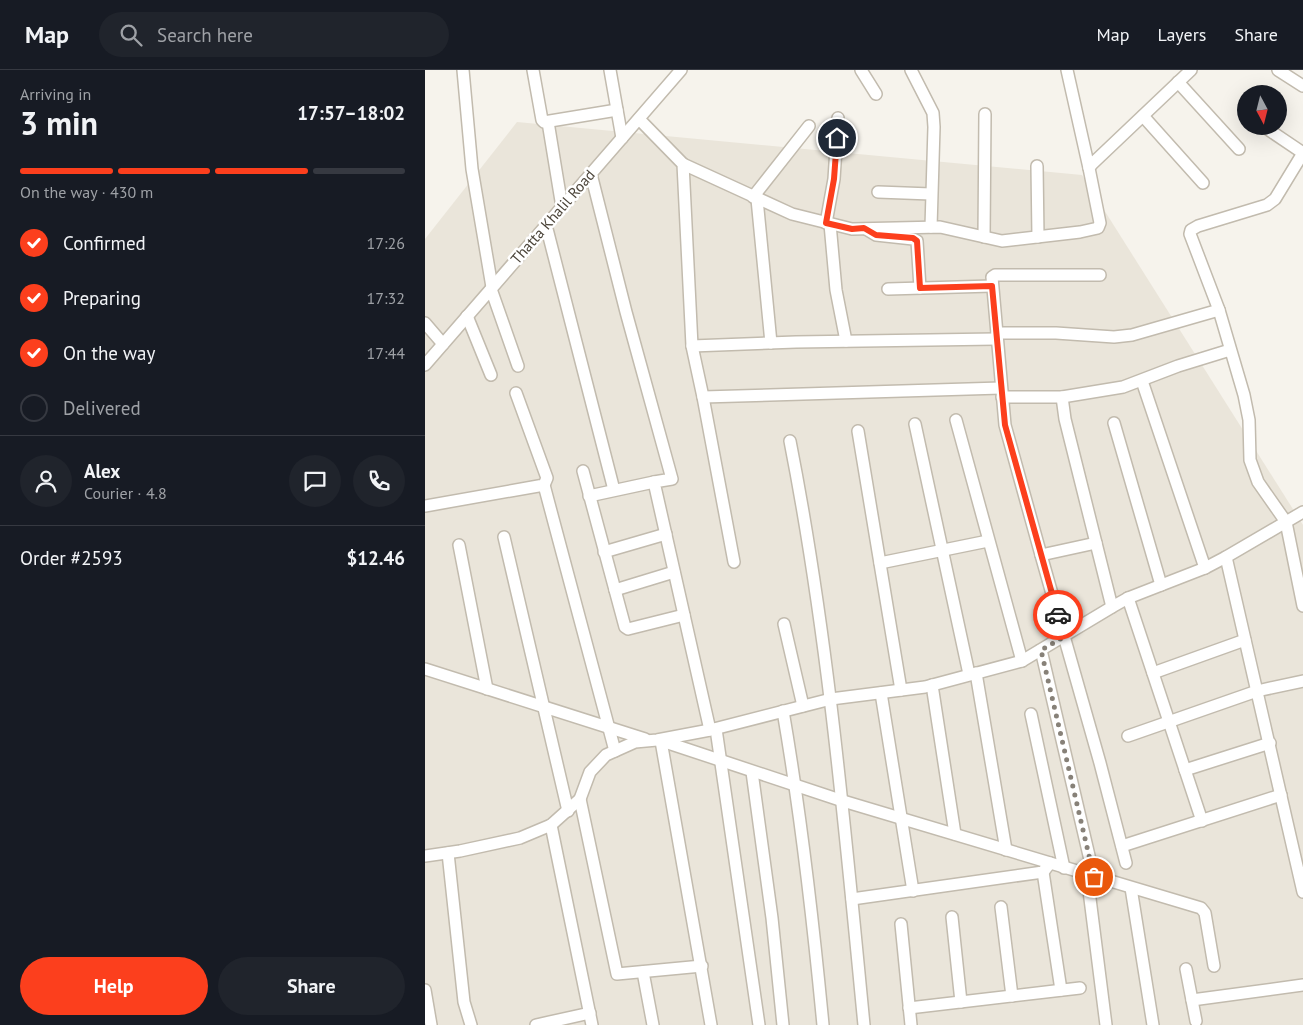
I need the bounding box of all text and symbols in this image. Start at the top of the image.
search box [99,12,449,57]
text: Map [25,19,69,50]
icon: search [117,21,145,49]
text: Search here [157,23,253,47]
text: Map [1097,23,1129,46]
text: Layers [1157,23,1206,46]
text: Share [1234,23,1278,46]
text: Arriving in [20,84,91,104]
north arrow [1237,85,1287,135]
map controls [1237,85,1287,135]
text: 17:57–18:02 [297,101,405,125]
text: 3 min [20,102,98,144]
pin [816,117,858,159]
icon: home [823,124,851,152]
street label: Thatta Khalil Road [506,166,599,268]
text: On the way · 430 m [20,182,153,202]
icon: check [20,229,48,257]
text: Confirmed [63,231,146,255]
text: 17:26 [367,233,405,253]
icon: check [20,284,48,312]
text: Preparing [63,286,141,310]
text: 17:32 [367,288,405,308]
icon: check [20,339,48,367]
text: On the way [63,341,155,365]
text: 17:44 [367,343,405,363]
text: Delivered [63,396,141,420]
button: person [20,455,72,507]
button: chat [289,455,341,507]
button: phone [353,455,405,507]
text: Alex [84,459,120,483]
text: Courier · 4.8 [84,483,167,503]
text: Order #2593 [20,546,123,570]
text: $12.46 [346,546,405,570]
courier [1033,590,1083,640]
icon: car [1044,601,1072,629]
pin [1073,856,1115,898]
icon: bag [1080,863,1108,891]
button: Help [20,957,208,1015]
button: Share [218,957,405,1015]

